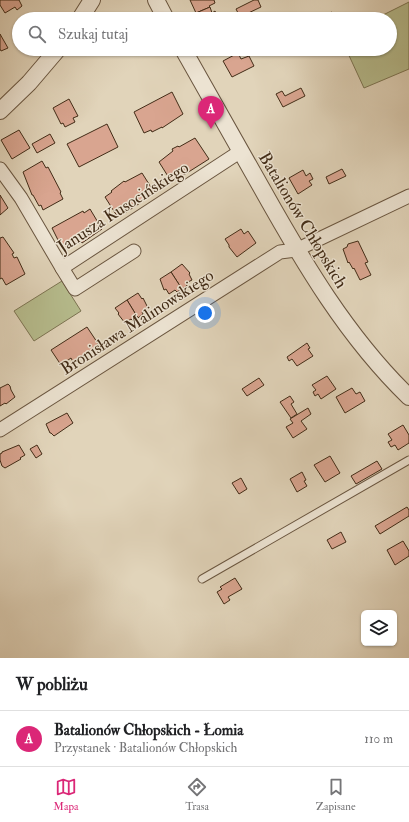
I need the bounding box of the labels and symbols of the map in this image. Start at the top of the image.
pin: A [198,96,224,129]
street label: Batalionów Chłopskich [253,148,352,292]
street label: Janusza Kusocińskiego [53,157,193,259]
street label: Bronisława Malinowskiego [57,265,217,379]
your location [195,303,215,323]

